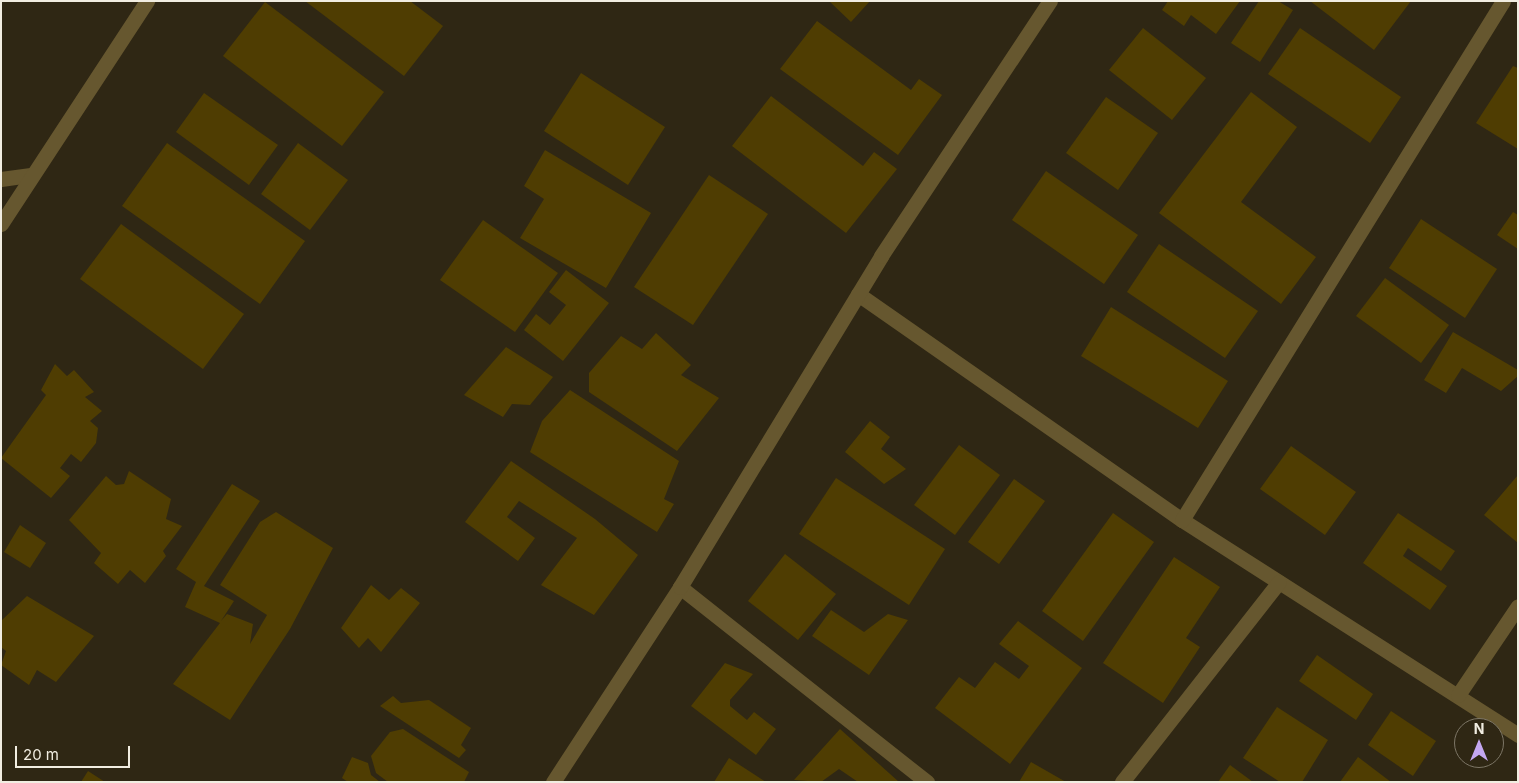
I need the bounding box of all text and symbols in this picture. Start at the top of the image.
north arrow [1454,718,1504,768]
text: N [1474,720,1484,737]
scale bar [18,736,132,768]
text: 20 m [23,745,59,764]

